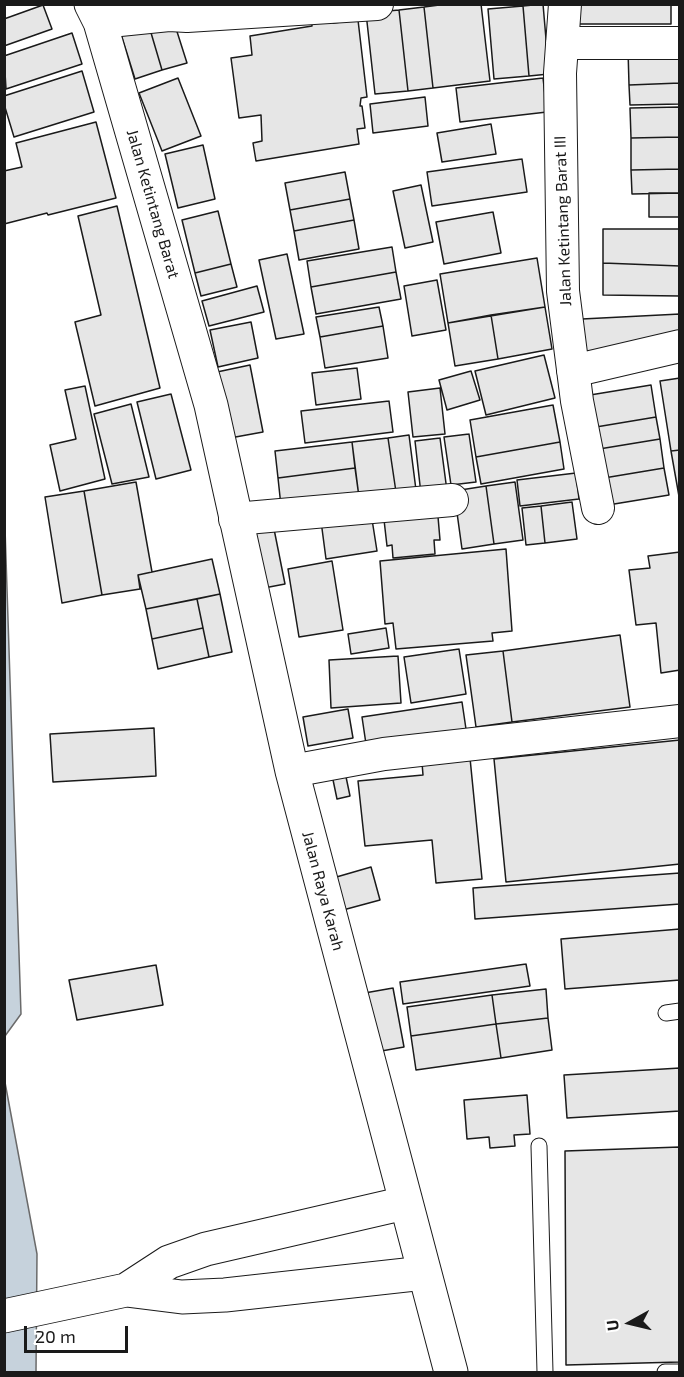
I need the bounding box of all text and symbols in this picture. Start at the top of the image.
street label: Jalan Ketintang Barat [122,127,184,281]
street label: Jalan Ketintang Barat III [550,135,576,307]
street label: Jalan Raya Karah [298,829,348,953]
north arrow [600,1293,660,1353]
scale bar [27,1314,130,1352]
text: U [602,1319,622,1332]
text: 20 m [35,1325,76,1347]

